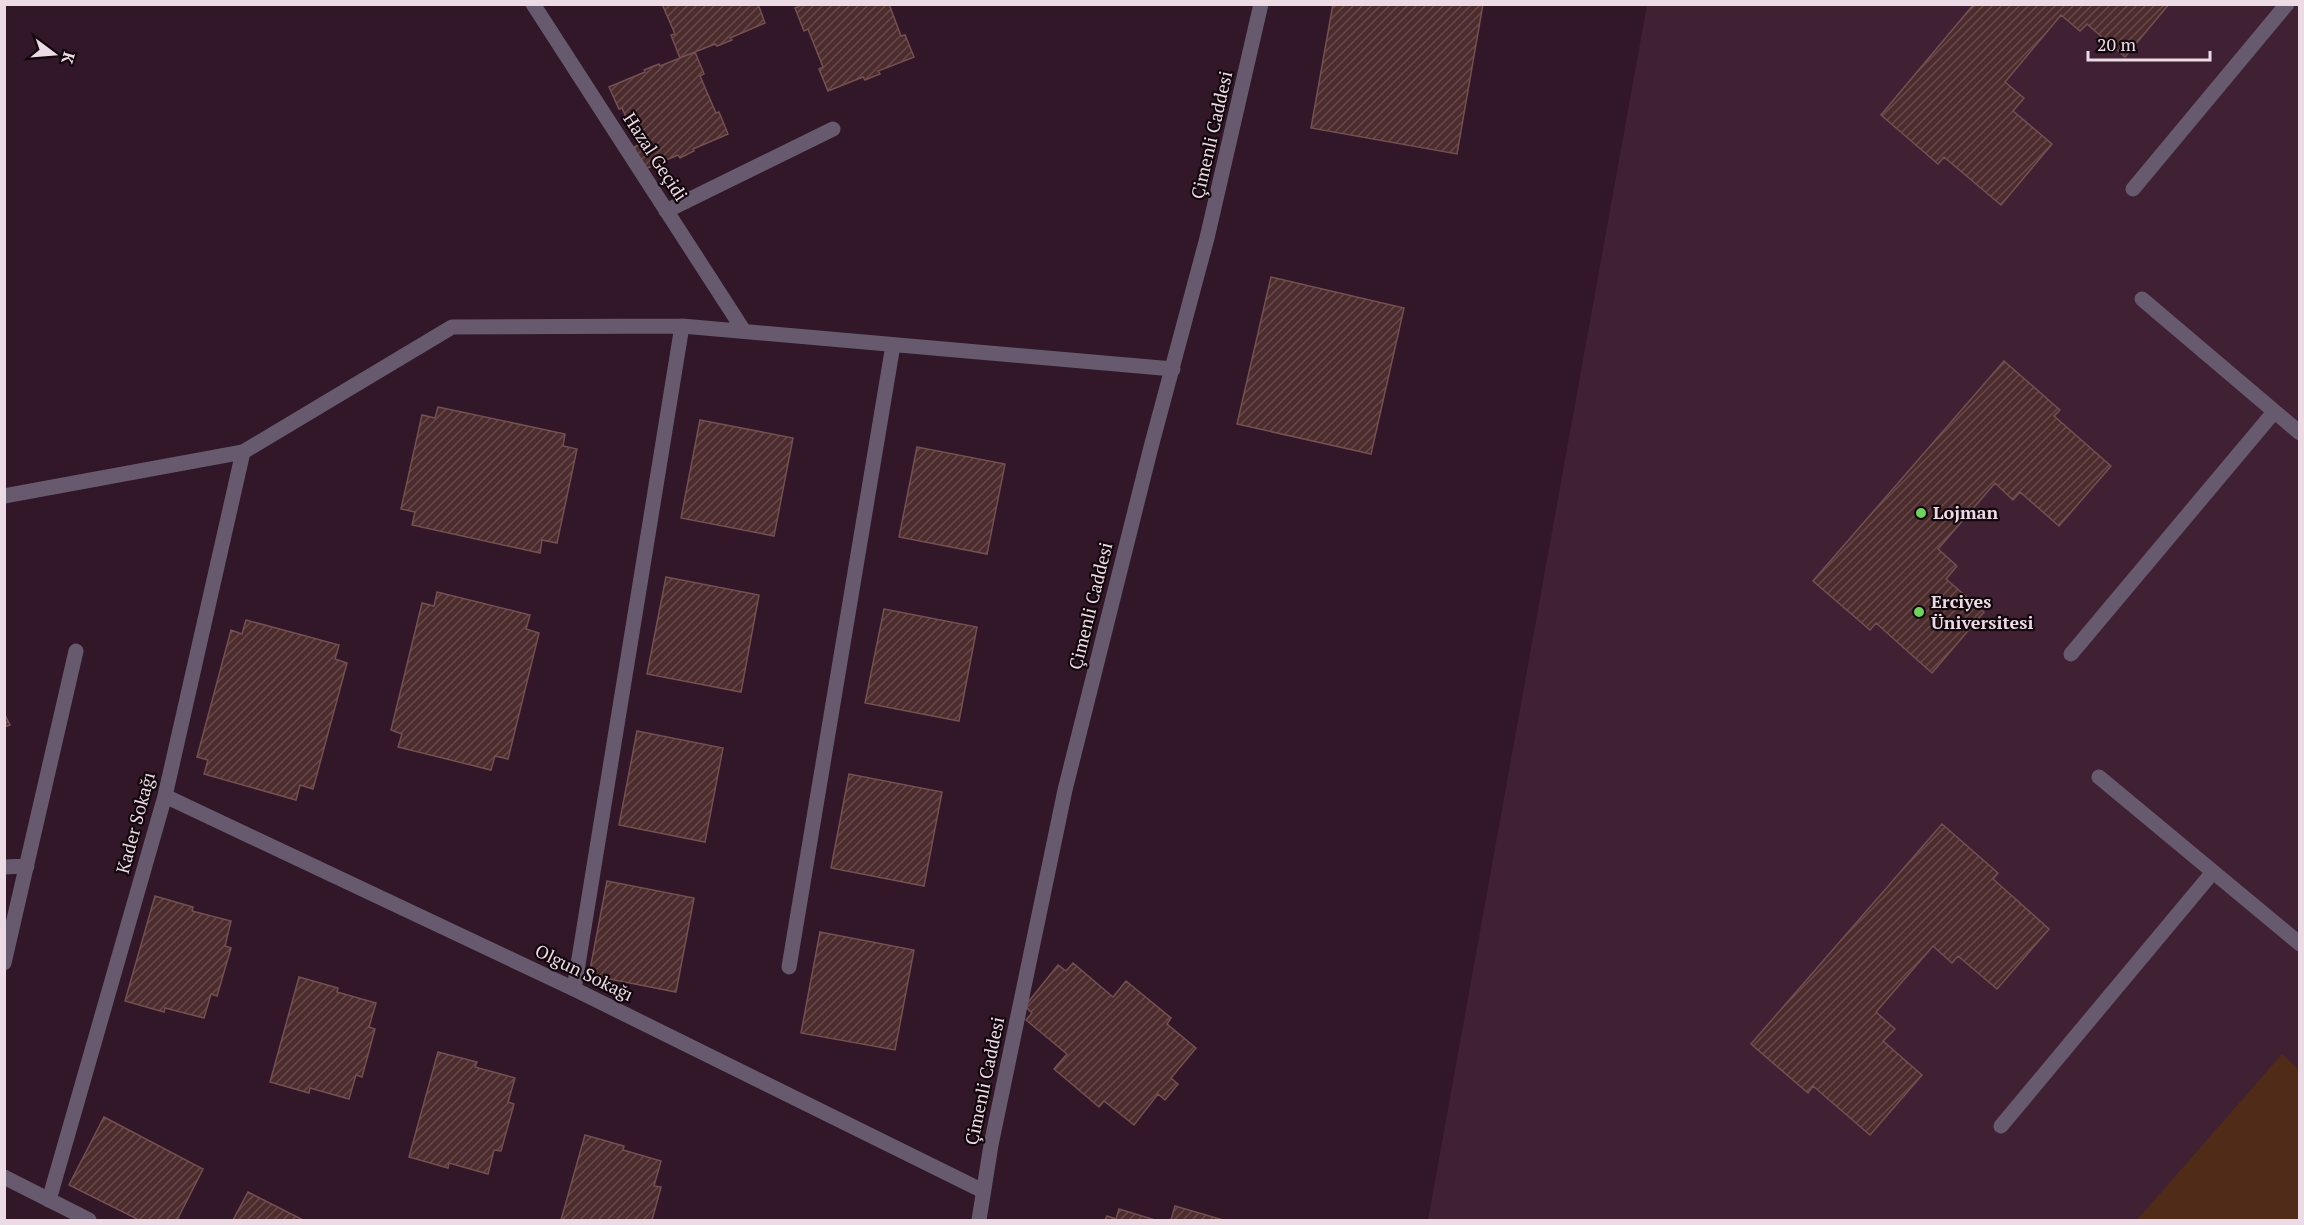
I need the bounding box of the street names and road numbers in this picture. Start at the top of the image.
street label: Çimenli Caddesi [1185,69,1237,201]
street label: Hazal Geçidi [618,108,693,205]
street label: Çimenli Caddesi [1063,540,1117,672]
street label: Kader Sokağı [110,769,160,876]
street label: Olgun Sokağı [531,938,638,1006]
street label: Çimenli Caddesi [959,1015,1009,1147]

